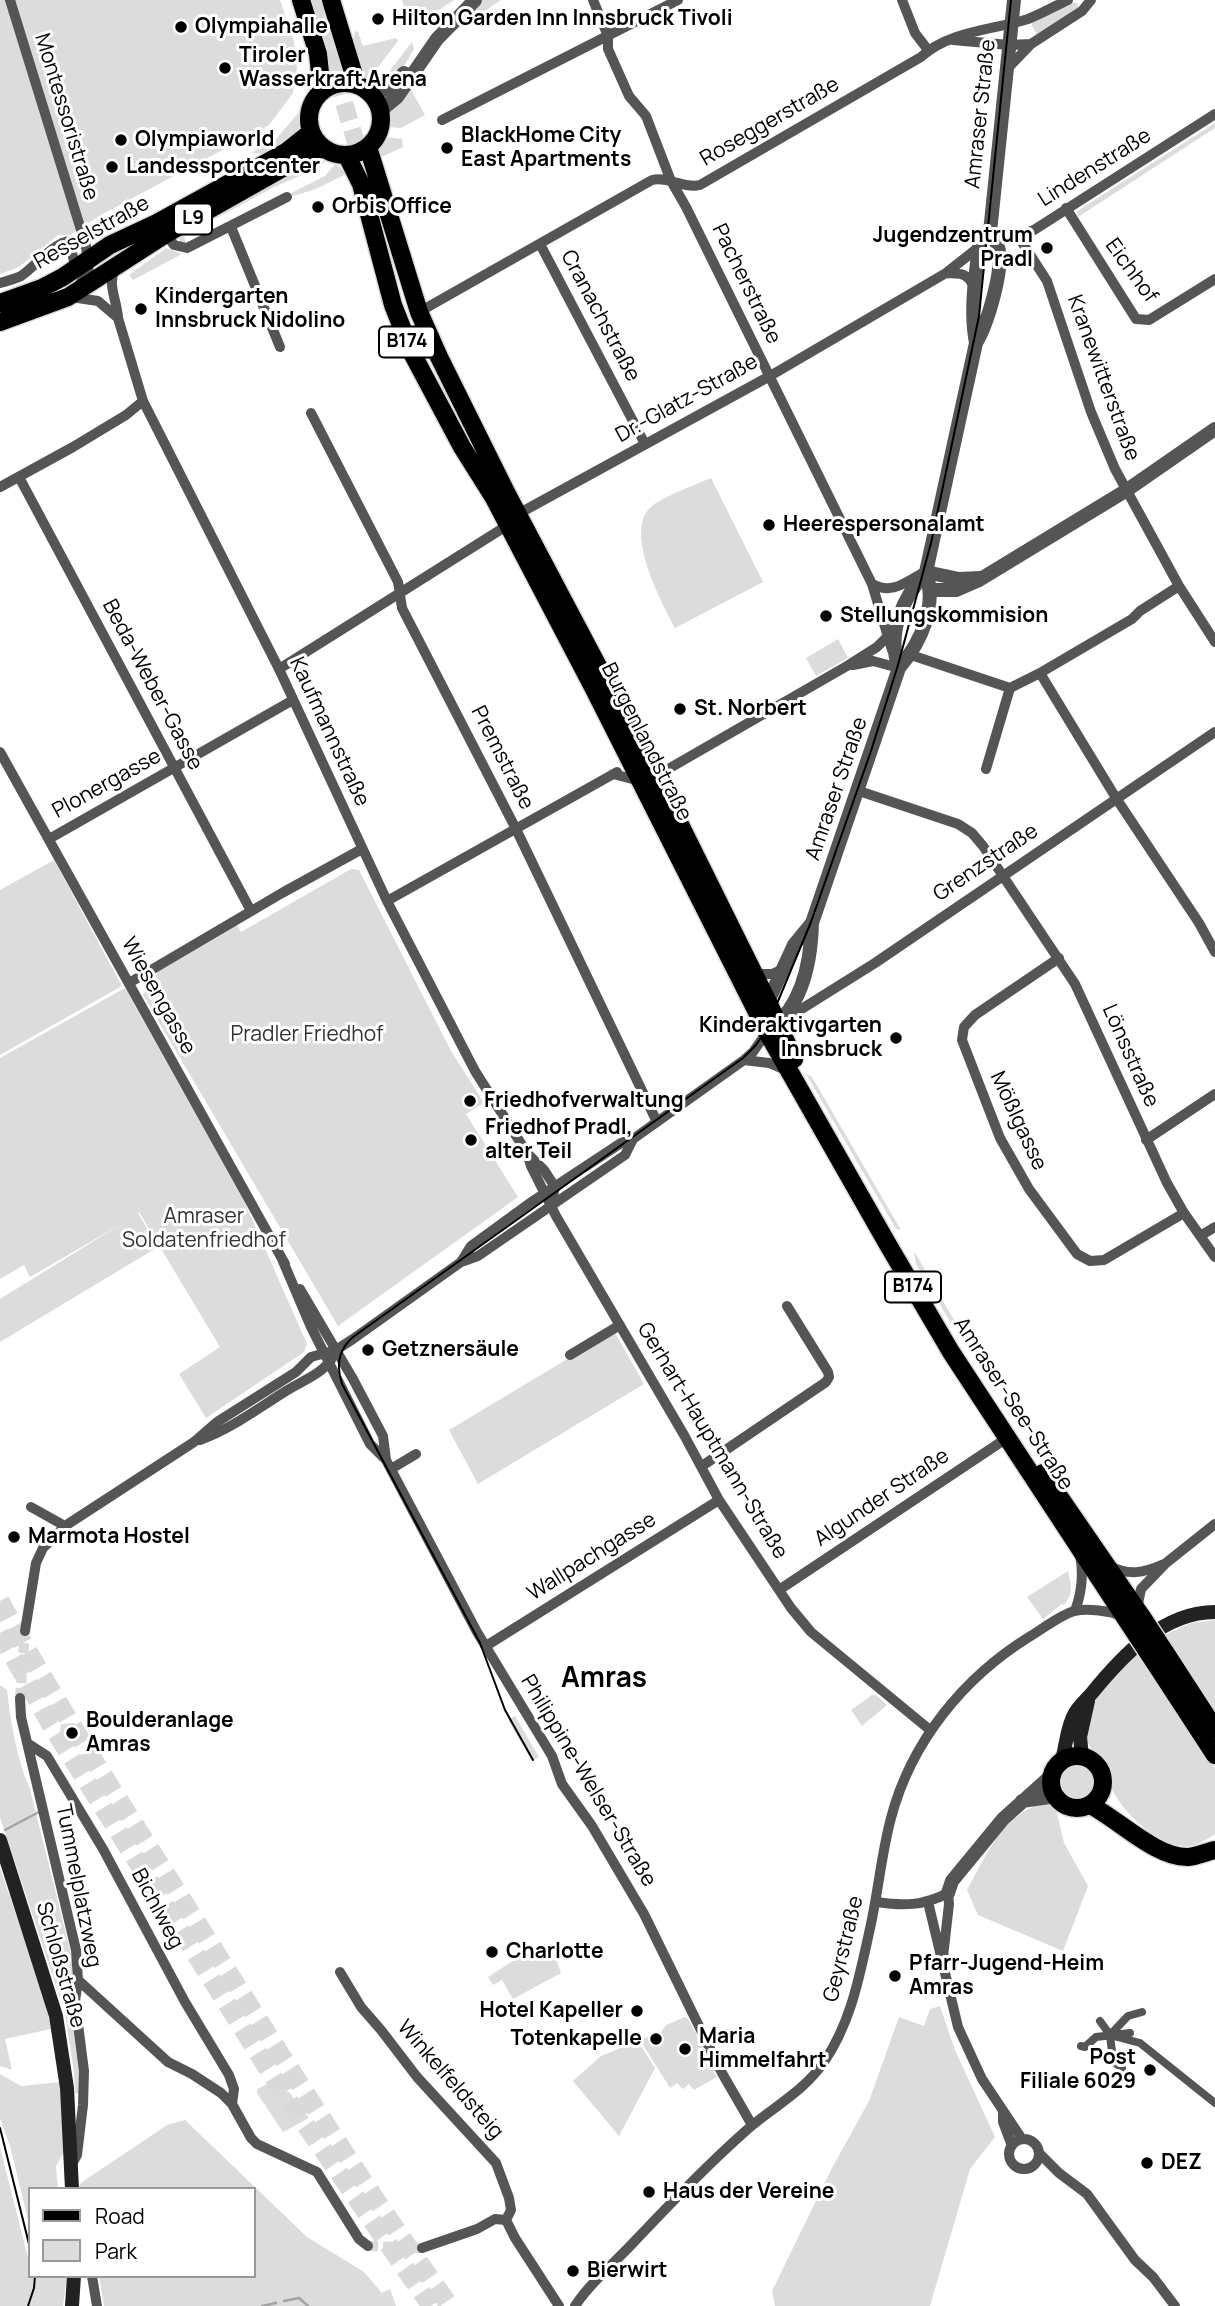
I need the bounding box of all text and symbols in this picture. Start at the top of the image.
place label: Hilton Garden Inn Innsbruck Tivoli [392,6,733,32]
marker: Hilton Garden Inn Innsbruck Tivoli [370,11,386,27]
place label: Olympiahalle [195,14,328,40]
marker: Olympiahalle [173,19,189,35]
street label: Montessoristraße [29,31,103,203]
street label: Amraser Straße [961,38,1001,190]
place label: Tiroler Wasserkraft Arena [239,43,427,93]
marker: Tiroler Wasserkraft Arena [217,60,233,76]
street label: Roseggerstraße [696,72,844,172]
place label: BlackHome City East Apartments [461,123,631,173]
street label: Lindenstraße [1034,123,1156,213]
place label: Olympiaworld [135,127,274,153]
marker: Olympiaworld [113,132,129,148]
marker: BlackHome City East Apartments [439,140,455,156]
place label: Landessportcenter [126,154,320,180]
marker: Landessportcenter [104,159,120,175]
street label: Resselstraße [30,191,154,275]
place label: Orbis Office [332,194,452,220]
marker: Orbis Office [310,199,326,215]
road number: L9 [174,204,212,234]
street label: Pacherstraße [706,220,786,348]
place label: Jugendzentrum Pradl [873,223,1033,273]
street label: Eichhof [1099,234,1163,308]
marker: Jugendzentrum Pradl [1039,240,1055,256]
street label: Cranachstraße [555,246,645,386]
place label: Kindergarten Innsbruck Nidolino [155,284,345,334]
street label: Kranewitterstraße [1061,292,1145,464]
marker: Kindergarten Innsbruck Nidolino [133,301,149,317]
road number: B174 [379,326,435,358]
street label: Dr.-Glatz-Straße [611,349,763,449]
place label: Heerespersonalamt [783,512,985,538]
marker: Heerespersonalamt [761,517,777,533]
street label: Beda-Weber-Gasse [96,595,208,775]
place label: Stellungskommision [840,603,1048,629]
marker: Stellungskommision [818,608,834,624]
street label: Kaufmannstraße [283,653,375,811]
street label: Burgenlandstraße [595,659,697,825]
place label: St. Norbert [694,696,807,722]
marker: St. Norbert [672,701,688,717]
street label: Premstraße [465,702,539,814]
street label: Amraser Straße [801,714,873,864]
street label: Plonergasse [48,744,166,824]
street label: Grenzstraße [929,819,1043,907]
street label: Wiesengasse [115,933,201,1059]
street label: Lönsstraße [1096,1001,1164,1111]
place label: Kinderaktivgarten Innsbruck [699,1013,882,1063]
park label: Pradler Friedhof [231,1022,383,1048]
marker: Kinderaktivgarten Innsbruck [888,1030,904,1046]
street label: Mößlgasse [984,1068,1052,1174]
place label: Friedhofverwaltung [484,1088,684,1114]
marker: Friedhofverwaltung [462,1093,478,1109]
place label: Friedhof Pradl, alter Teil [485,1115,633,1165]
marker: Friedhof Pradl, alter Teil [463,1132,479,1148]
park label: Amraser Soldatenfriedhof [122,1204,286,1254]
road number: B174 [885,1272,941,1302]
street label: Amraser-See-Straße [948,1313,1078,1495]
street label: Gerhart-Hauptmann-Straße [631,1318,793,1564]
place label: Getznersäule [382,1337,519,1363]
marker: Getznersäule [360,1342,376,1358]
street label: Algunder Straße [810,1444,954,1552]
street label: Wallpachgasse [523,1507,661,1607]
place label: Marmota Hostel [28,1524,190,1550]
marker: Marmota Hostel [6,1529,22,1545]
district label: Amras [561,1662,647,1696]
street label: Philippine-Welser-Straße [515,1671,661,1891]
place label: Boulderanlage Amras [86,1708,234,1758]
marker: Boulderanlage Amras [64,1725,80,1741]
street label: Tummelplatzweg [50,1802,106,1970]
street label: Bichlweg [125,1865,189,1953]
street label: Geyrstraße [819,1893,869,2005]
street label: Schloßstraße [30,1899,90,2031]
place label: Charlotte [506,1939,604,1965]
marker: Charlotte [484,1944,500,1960]
place label: Pfarr-Jugend-Heim Amras [909,1951,1104,2001]
marker: Pfarr-Jugend-Heim Amras [887,1968,903,1984]
place label: Hotel Kapeller [480,1998,623,2024]
marker: Hotel Kapeller [629,2003,645,2019]
street label: Winkelfeldsteig [392,2015,508,2145]
place label: Maria Himmelfahrt [699,2024,826,2074]
place label: Totenkapelle [511,2026,642,2052]
marker: Totenkapelle [648,2031,664,2047]
marker: Maria Himmelfahrt [677,2041,693,2057]
place label: Post Filiale 6029 [1020,2045,1136,2095]
marker: Post Filiale 6029 [1142,2062,1158,2078]
place label: DEZ [1161,2150,1202,2176]
marker: DEZ [1139,2155,1155,2171]
place label: Haus der Vereine [663,2179,834,2205]
marker: Haus der Vereine [641,2184,657,2200]
legend [28,2187,256,2278]
text: Road [95,2202,145,2230]
text: Park [95,2237,137,2265]
place label: Bierwirt [587,2258,667,2284]
marker: Bierwirt [565,2263,581,2279]

